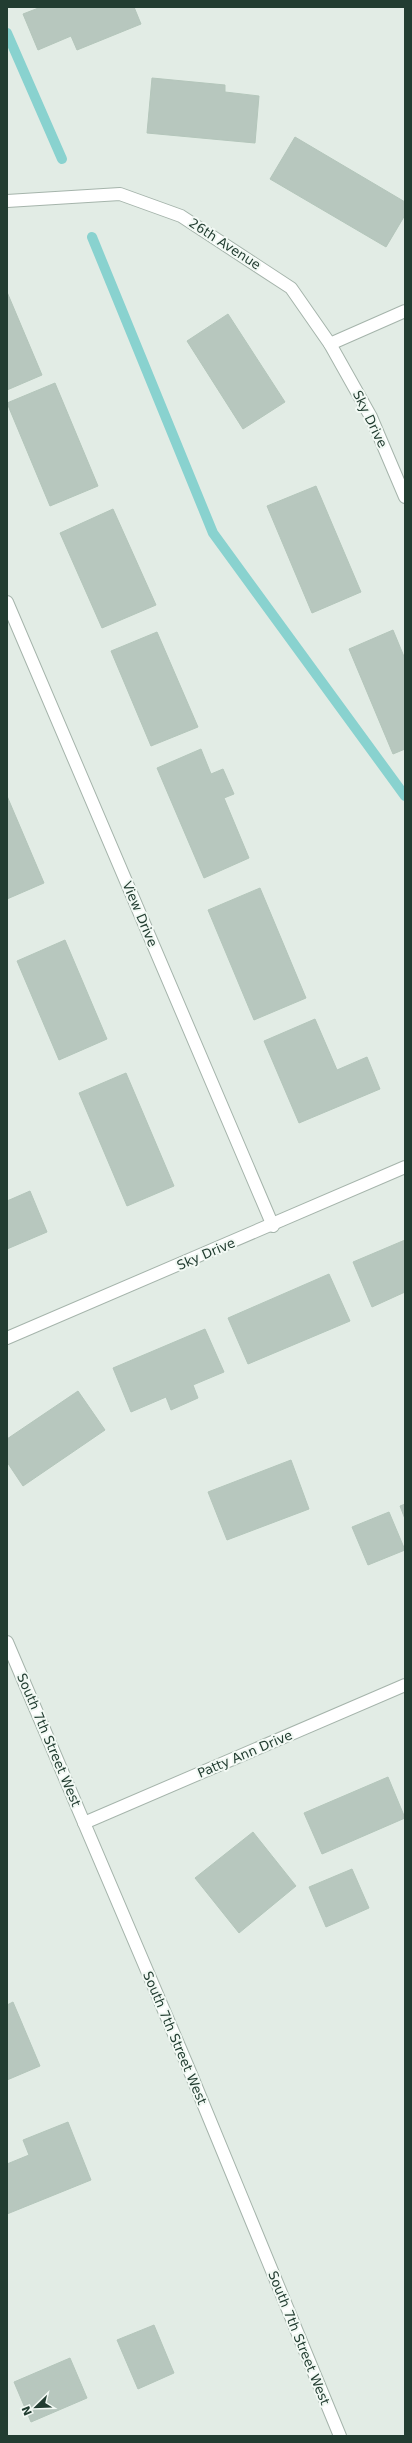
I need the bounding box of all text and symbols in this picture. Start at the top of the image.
street label: 26th Avenue [186,215,264,273]
street label: Sky Drive [350,388,390,450]
street label: View Drive [119,879,161,949]
street label: Sky Drive [175,1235,237,1273]
street label: South 7th Street West [14,1671,84,1809]
street label: Patty Ann Drive [195,1727,295,1781]
street label: South 7th Street West [140,1969,210,2107]
street label: South 7th Street West [265,2269,333,2407]
north arrow [16,2387,56,2427]
text: N [19,2404,35,2417]

